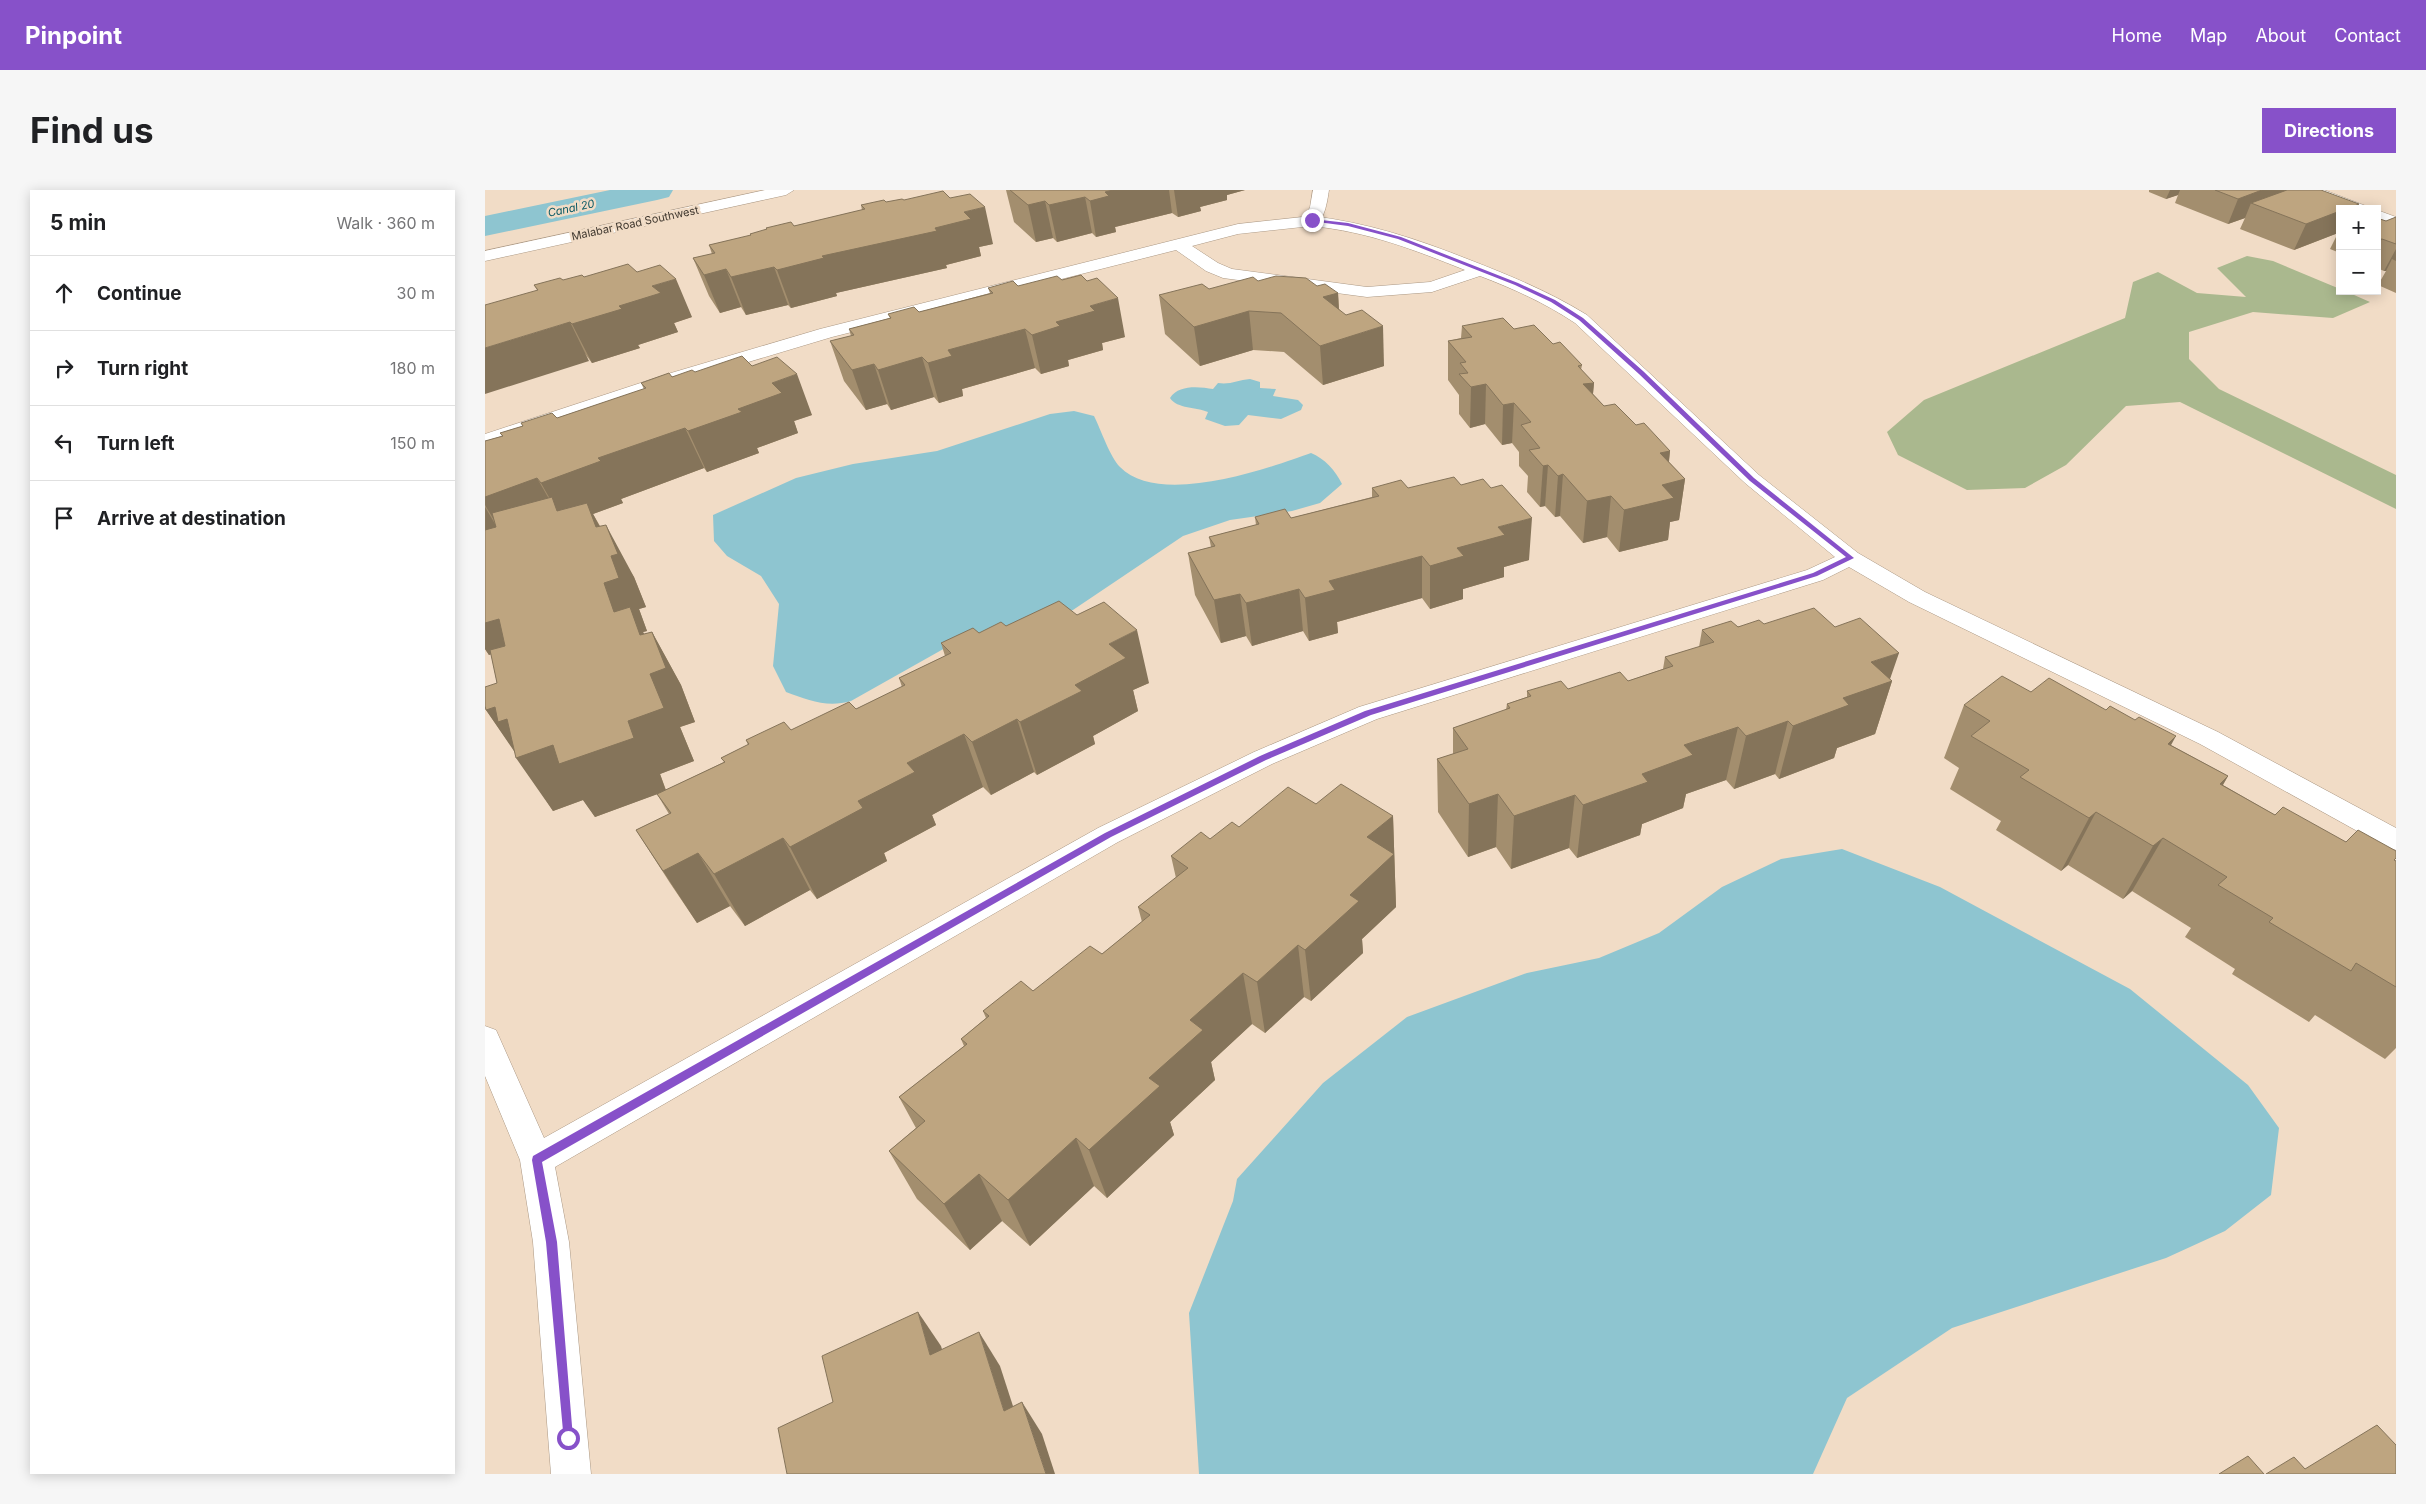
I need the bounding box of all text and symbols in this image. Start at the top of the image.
text: Pinpoint [25,21,122,50]
text: Home [2112,25,2162,46]
text: Map [2190,25,2227,46]
text: About [2255,25,2306,46]
text: Contact [2334,25,2401,46]
button: Directions [2262,108,2396,153]
text: Find us [30,109,154,151]
water label: Canal 20 [546,196,596,220]
street label: Malabar Road Southwest [570,203,700,243]
map controls [2336,205,2381,295]
button: + [2336,205,2381,250]
route end [1301,209,1324,232]
text: 5 min [50,210,106,235]
text: Walk · 360 m [336,213,435,233]
button: − [2336,250,2381,295]
icon: ahead [50,279,78,307]
text: Continue [97,282,182,305]
text: 30 m [397,283,435,303]
icon: right [50,354,78,382]
text: Turn right [97,357,188,380]
text: 180 m [390,358,435,378]
icon: left [50,429,78,457]
text: Turn left [97,432,175,455]
text: 150 m [390,433,435,453]
icon: arrive [50,504,78,532]
text: Arrive at destination [97,507,286,530]
route start [557,1427,580,1450]

